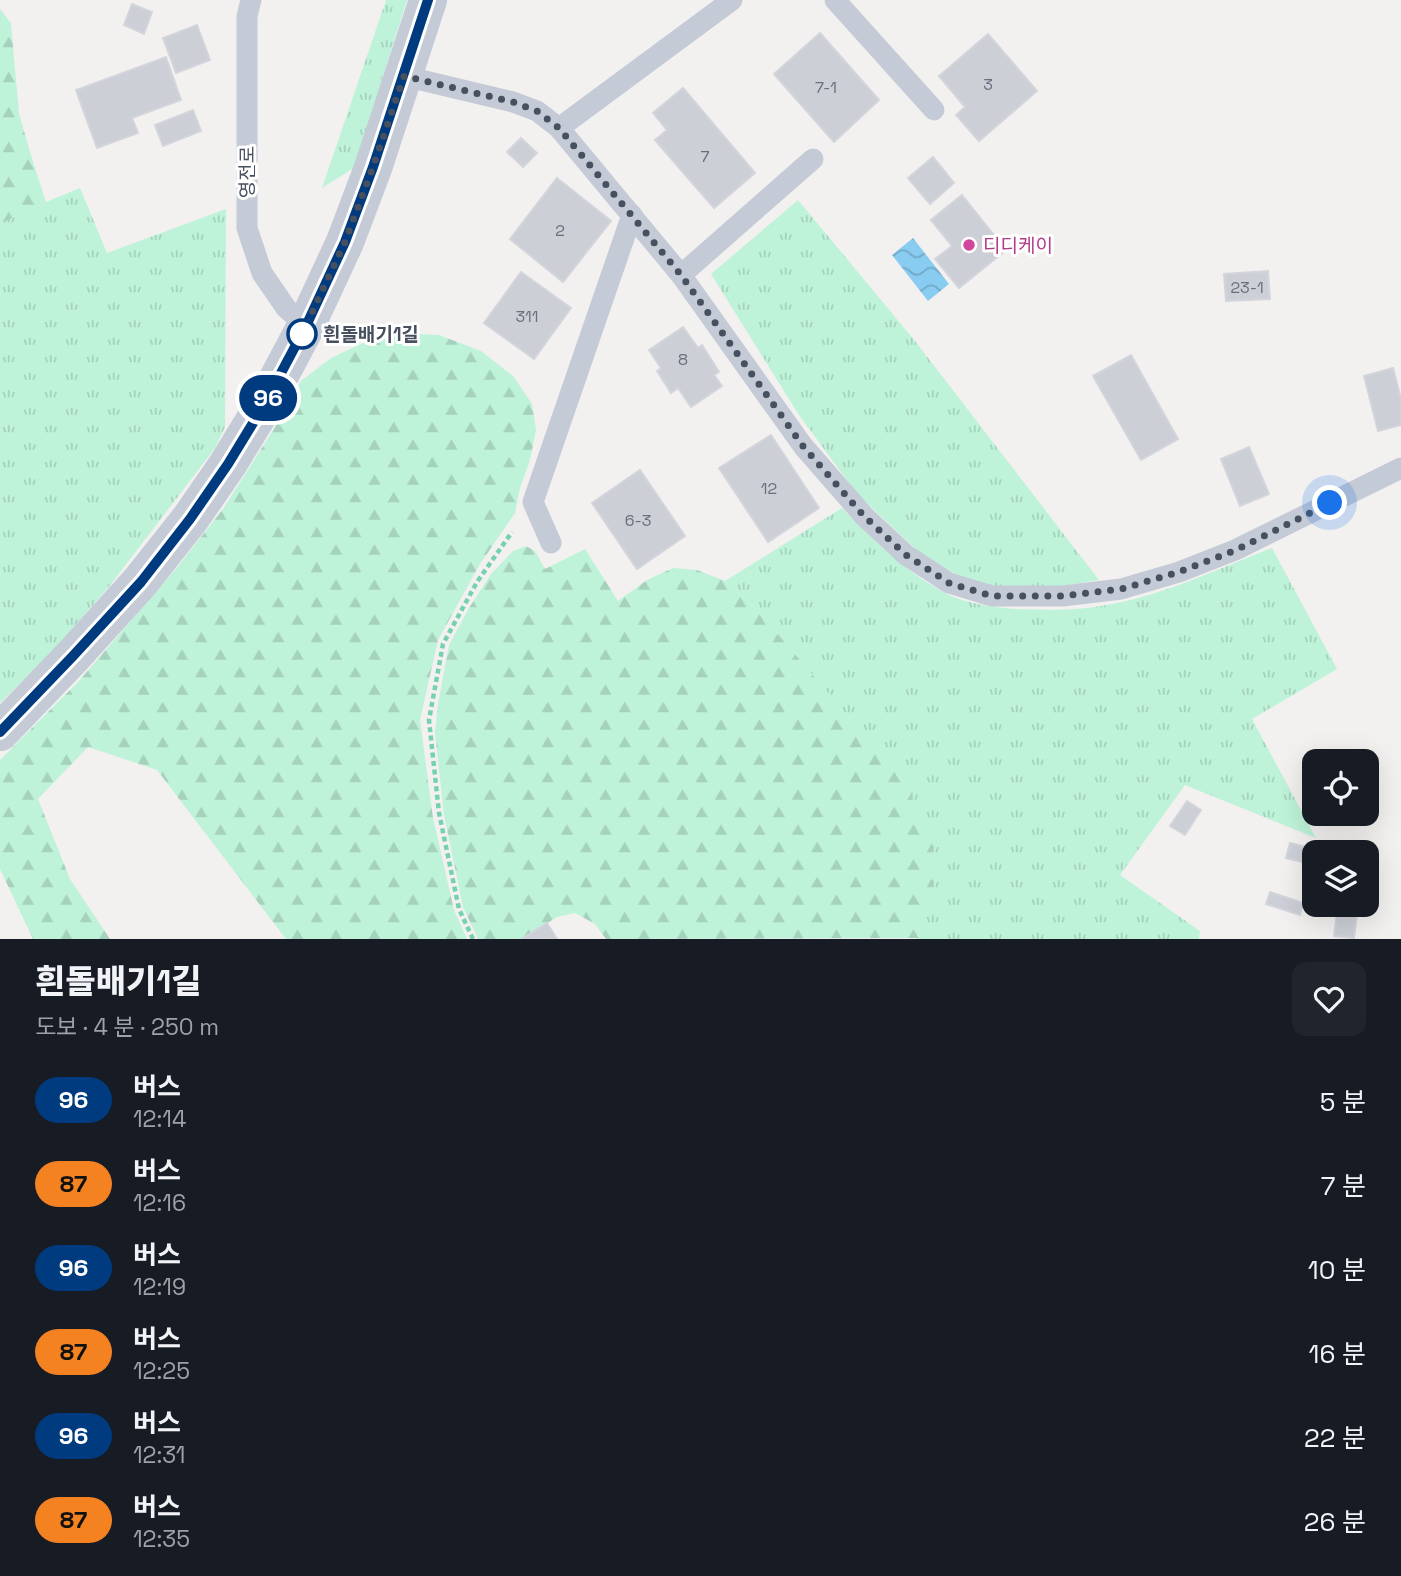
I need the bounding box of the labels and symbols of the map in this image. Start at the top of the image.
house number: 3 [983,74,993,95]
house number: 7-1 [815,77,837,98]
street label: 영전로 [235,146,260,198]
house number: 7 [700,146,710,167]
house number: 2 [555,220,565,241]
place label: 디디케이 [983,233,1053,258]
marker: 디디케이 [961,237,977,253]
house number: 23-1 [1230,277,1264,298]
house number: 311 [516,306,538,327]
marker: 흰돌배기1길 [287,319,317,349]
place label: 흰돌배기1길 [323,322,419,347]
house number: 8 [678,349,688,370]
line badge: 96 [236,375,300,421]
house number: 12 [761,478,777,499]
your location [1312,485,1347,520]
house number: 6-3 [625,510,651,531]

